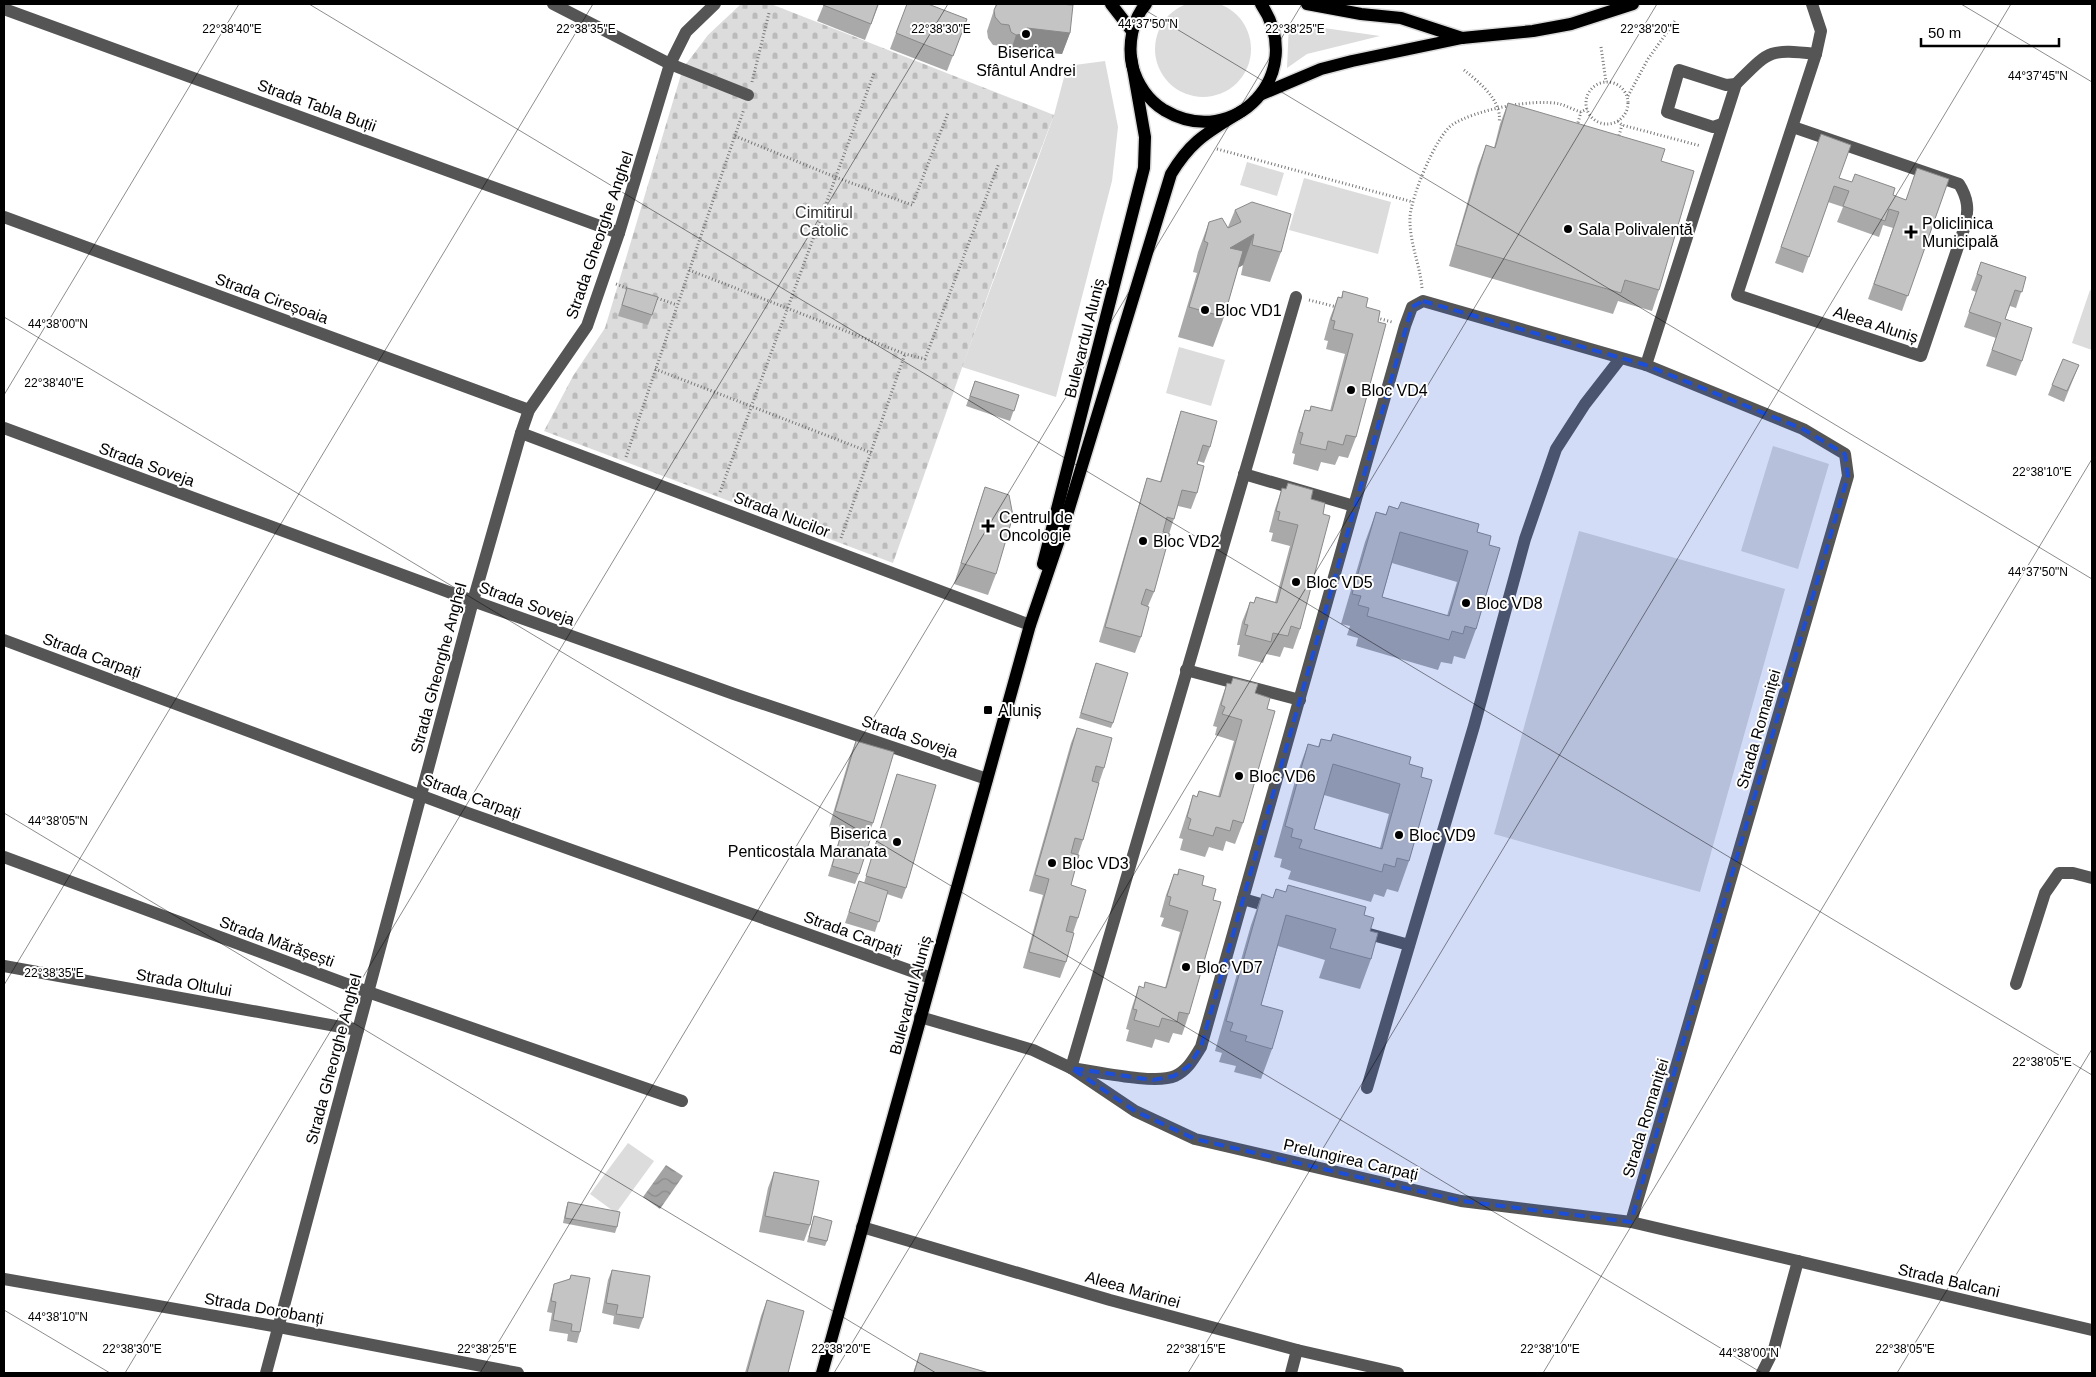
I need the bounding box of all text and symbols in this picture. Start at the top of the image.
scale bar [1921,15,2058,47]
text: 44°37'50"N [1118,17,1178,31]
text: 22°38'40"E [202,22,262,36]
text: 22°38'35"E [556,22,616,36]
text: 22°38'30"E [911,22,971,36]
text: 22°38'25"E [1265,22,1325,36]
text: 22°38'20"E [1620,22,1680,36]
text: 50 m [1928,24,1961,41]
marker: Biserica Sfântul Andrei [1020,28,1032,40]
place label: Biserica Sfântul Andrei [976,44,1076,79]
text: 44°37'45"N [2008,69,2068,83]
street label: Strada Tabla Buții [255,76,379,135]
street label: Strada Gheorghe Anghel [563,149,636,321]
park label: Cimitirul Catolic [795,204,853,239]
place label: Policlinica Municipală [1922,215,1999,250]
place label: Sala Polivalentă [1578,221,1693,238]
marker: Sala Polivalentă [1562,223,1574,235]
marker: Policlinica Municipală [1904,225,1918,239]
street label: Strada Cireșoaia [213,270,331,327]
street label: Bulevardul Aluniș [1061,277,1108,400]
place label: Bloc VD1 [1215,302,1282,319]
street label: Aleea Aluniș [1831,303,1920,346]
marker: Bloc VD1 [1199,304,1211,316]
text: 44°38'00"N [28,317,88,331]
text: 22°38'40"E [24,376,84,390]
place label: Bloc VD4 [1361,382,1428,399]
marker: Bloc VD4 [1345,384,1357,396]
street label: Strada Soveja [97,439,197,490]
text: 22°38'10"E [2012,465,2072,479]
street label: Strada Nucilor [731,488,833,541]
place label: Centrul de Oncologie [999,509,1073,544]
marker: Centrul de Oncologie [981,519,995,533]
place label: Bloc VD2 [1153,533,1220,550]
marker: Bloc VD2 [1137,535,1149,547]
text: 44°37'50"N [2008,565,2068,579]
place label: Bloc VD5 [1306,574,1373,591]
marker: Bloc VD5 [1290,576,1302,588]
street label: Strada Soveja [477,578,577,629]
street label: Strada Gheorghe Anghel [407,581,469,755]
place label: Bloc VD8 [1476,595,1543,612]
marker: Bloc VD8 [1460,597,1472,609]
street label: Strada Carpați [40,630,143,681]
street label: Strada Romaniței [1733,667,1784,791]
place label: Aluniș [998,702,1042,719]
marker: Aluniș [982,704,994,716]
street label: Strada Soveja [860,712,960,761]
place label: Bloc VD6 [1249,768,1316,785]
marker: Bloc VD6 [1233,770,1245,782]
street label: Strada Carpați [420,771,523,822]
text: 44°38'05"N [28,814,88,828]
place label: Biserica Penticostala Maranata [728,825,887,860]
place label: Bloc VD9 [1409,827,1476,844]
marker: Bloc VD9 [1393,829,1405,841]
marker: Biserica Penticostala Maranata [891,836,903,848]
place label: Bloc VD3 [1062,855,1129,872]
marker: Bloc VD3 [1046,857,1058,869]
street label: Strada Carpați [801,908,904,959]
street label: Strada Mărășești [217,913,337,970]
street label: Bulevardul Aluniș [886,934,935,1057]
place label: Bloc VD7 [1196,959,1263,976]
marker: Bloc VD7 [1180,961,1192,973]
text: 22°38'35"E [24,966,84,980]
street label: Strada Oltului [135,966,233,999]
street label: Strada Gheorghe Anghel [302,972,364,1146]
text: 22°38'05"E [2012,1055,2072,1069]
street label: Strada Romaniței [1619,1057,1672,1180]
street label: Prelungirea Carpați [1282,1136,1420,1183]
street label: Strada Balcani [1896,1261,2001,1300]
street label: Aleea Marinei [1084,1268,1182,1311]
street label: Strada Dorobanți [203,1290,325,1327]
text: 44°38'10"N [28,1310,88,1324]
text: 22°38'30"E [102,1342,162,1356]
text: 22°38'25"E [457,1342,517,1356]
text: 22°38'20"E [811,1342,871,1356]
text: 22°38'15"E [1166,1342,1226,1356]
text: 22°38'10"E [1520,1342,1580,1356]
text: 22°38'05"E [1875,1342,1935,1356]
text: 44°38'00"N [1719,1346,1779,1360]

